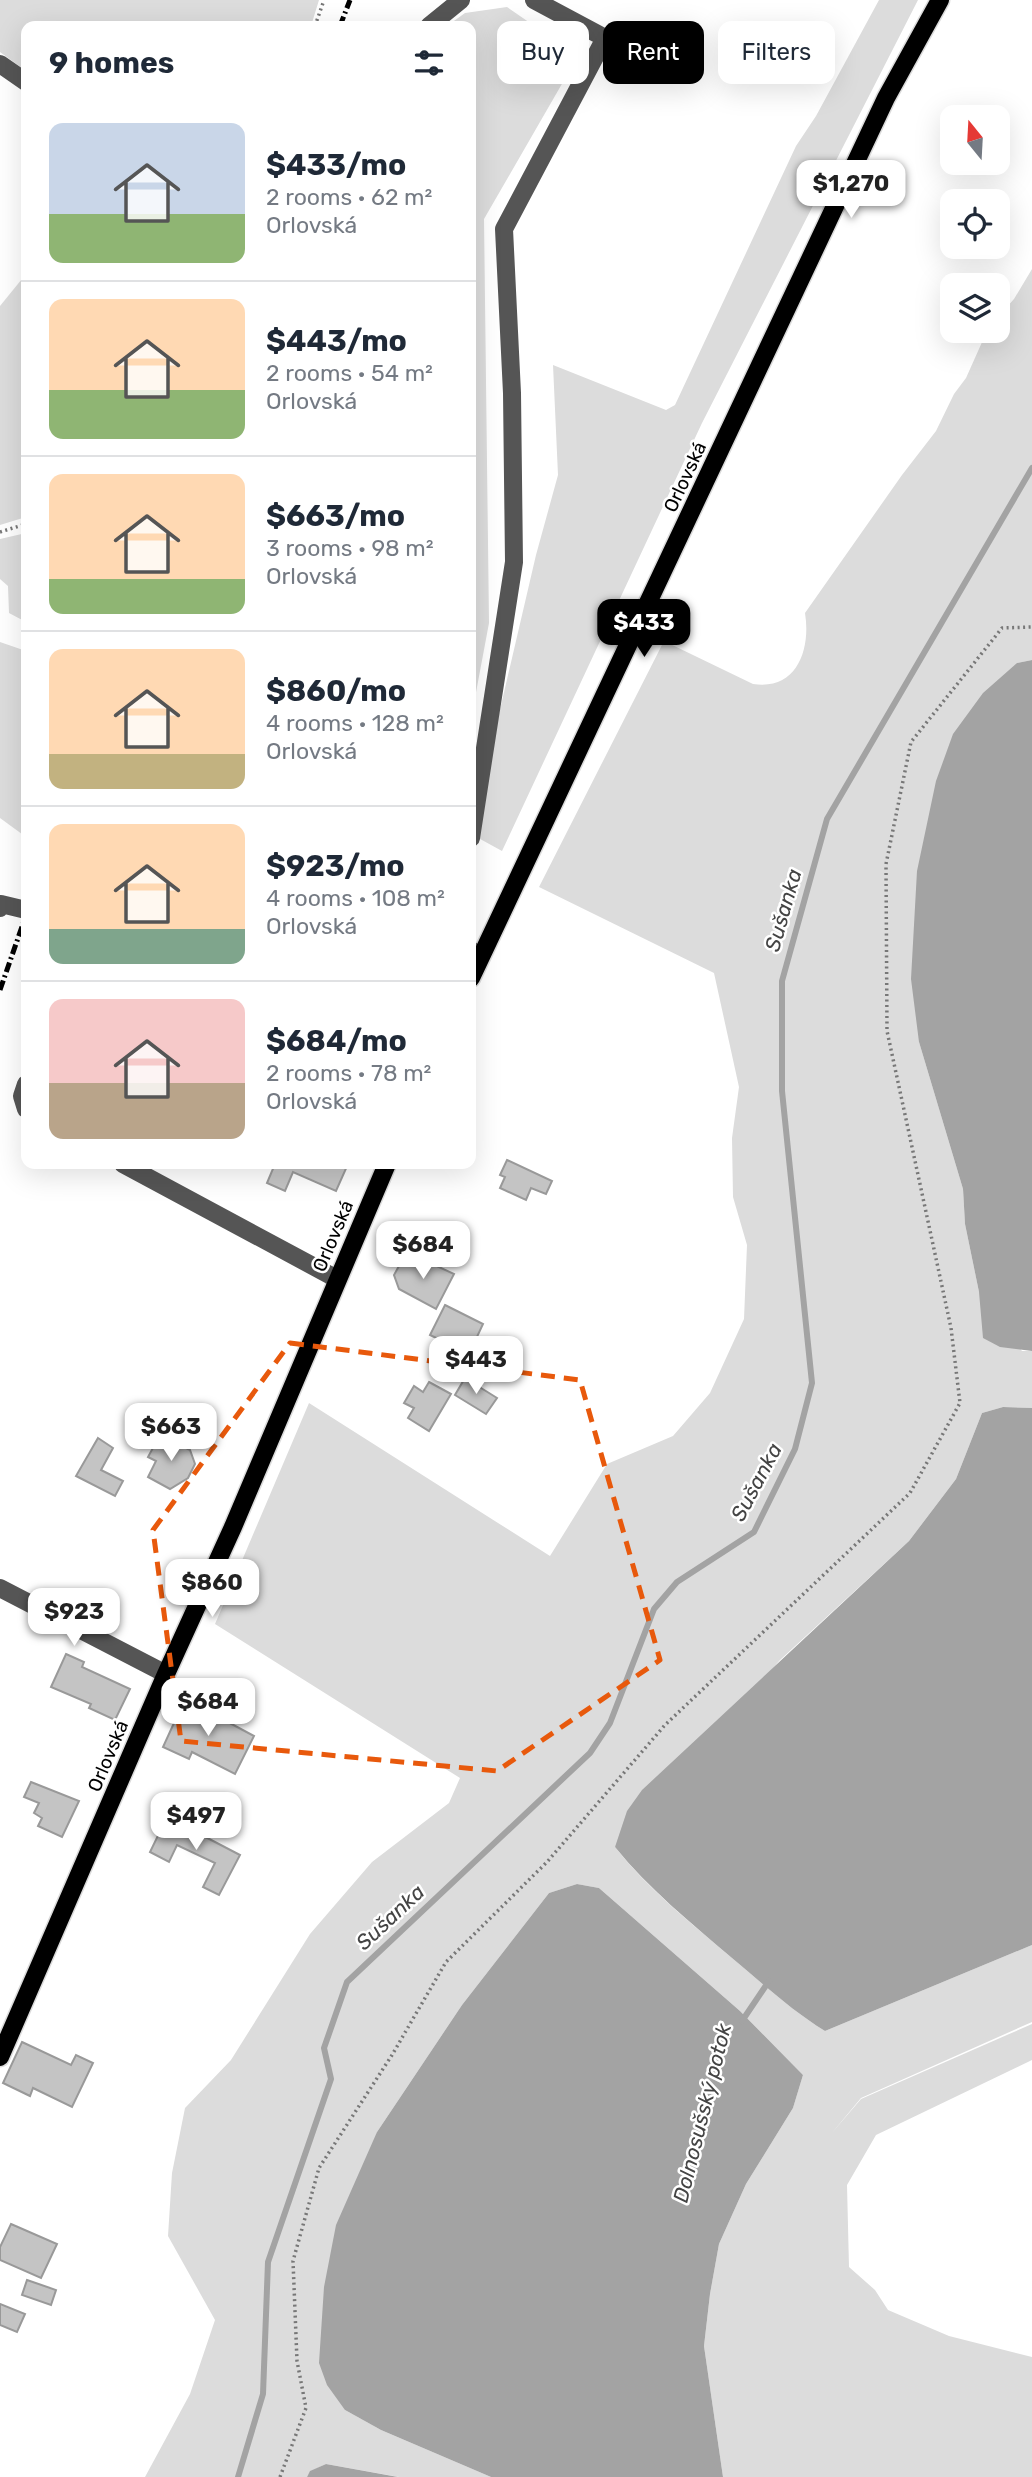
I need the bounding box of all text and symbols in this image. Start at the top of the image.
chip: Buy [497,21,589,84]
chip: Rent [603,21,704,84]
chip: Filters [718,21,835,84]
icon: filters [410,44,448,82]
text: 9 homes [49,45,174,81]
north arrow [940,105,1010,175]
map controls [940,105,1010,343]
text: $433/mo [266,147,406,183]
icon: home [105,151,189,235]
pin: $1,270 [794,160,908,220]
text: $1,270 [813,169,889,197]
text: 2 rooms · 62 m² [266,183,432,211]
button: locate [940,189,1010,259]
text: Orlovská [266,211,357,239]
button: layers [940,273,1010,343]
text: $443/mo [266,323,407,359]
icon: home [105,327,189,411]
text: 2 rooms · 54 m² [266,359,433,387]
text: Orlovská [266,387,357,415]
street label: Orlovská [659,438,711,516]
text: $663/mo [266,498,405,534]
icon: home [105,502,189,586]
text: 3 rooms · 98 m² [266,534,434,562]
text: Orlovská [266,562,357,590]
pin: $433 [603,600,685,659]
text: $433 [613,608,675,636]
text: $860/mo [266,673,406,709]
icon: home [105,677,189,761]
text: 4 rooms · 128 m² [266,709,444,737]
text: Orlovská [266,737,357,765]
text: $923/mo [266,848,405,884]
icon: home [105,852,189,936]
water label: Sušanka [759,866,807,954]
text: 4 rooms · 108 m² [266,884,445,912]
text: Orlovská [266,912,357,940]
text: $684/mo [266,1023,407,1059]
icon: home [105,1027,189,1111]
text: 2 rooms · 78 m² [266,1059,431,1087]
text: Orlovská [266,1087,357,1115]
street label: Orlovská [308,1197,358,1275]
pin: $684 [382,1222,464,1281]
text: $684 [392,1230,454,1258]
pin: $443 [435,1336,517,1396]
text: $443 [445,1345,507,1373]
pin: $663 [130,1404,212,1463]
text: $663 [141,1412,201,1440]
water label: Sušanka [725,1439,787,1525]
pin: $860 [171,1560,253,1619]
text: $860 [181,1568,243,1596]
pin: $923 [33,1588,115,1648]
text: $923 [44,1597,104,1625]
pin: $684 [167,1678,249,1738]
text: $684 [177,1687,239,1715]
street label: Orlovská [83,1717,133,1795]
pin: $497 [155,1792,237,1852]
text: $497 [167,1801,225,1829]
water label: Sušanka [351,1879,429,1955]
water label: Dolnosušský potok [668,2020,737,2205]

